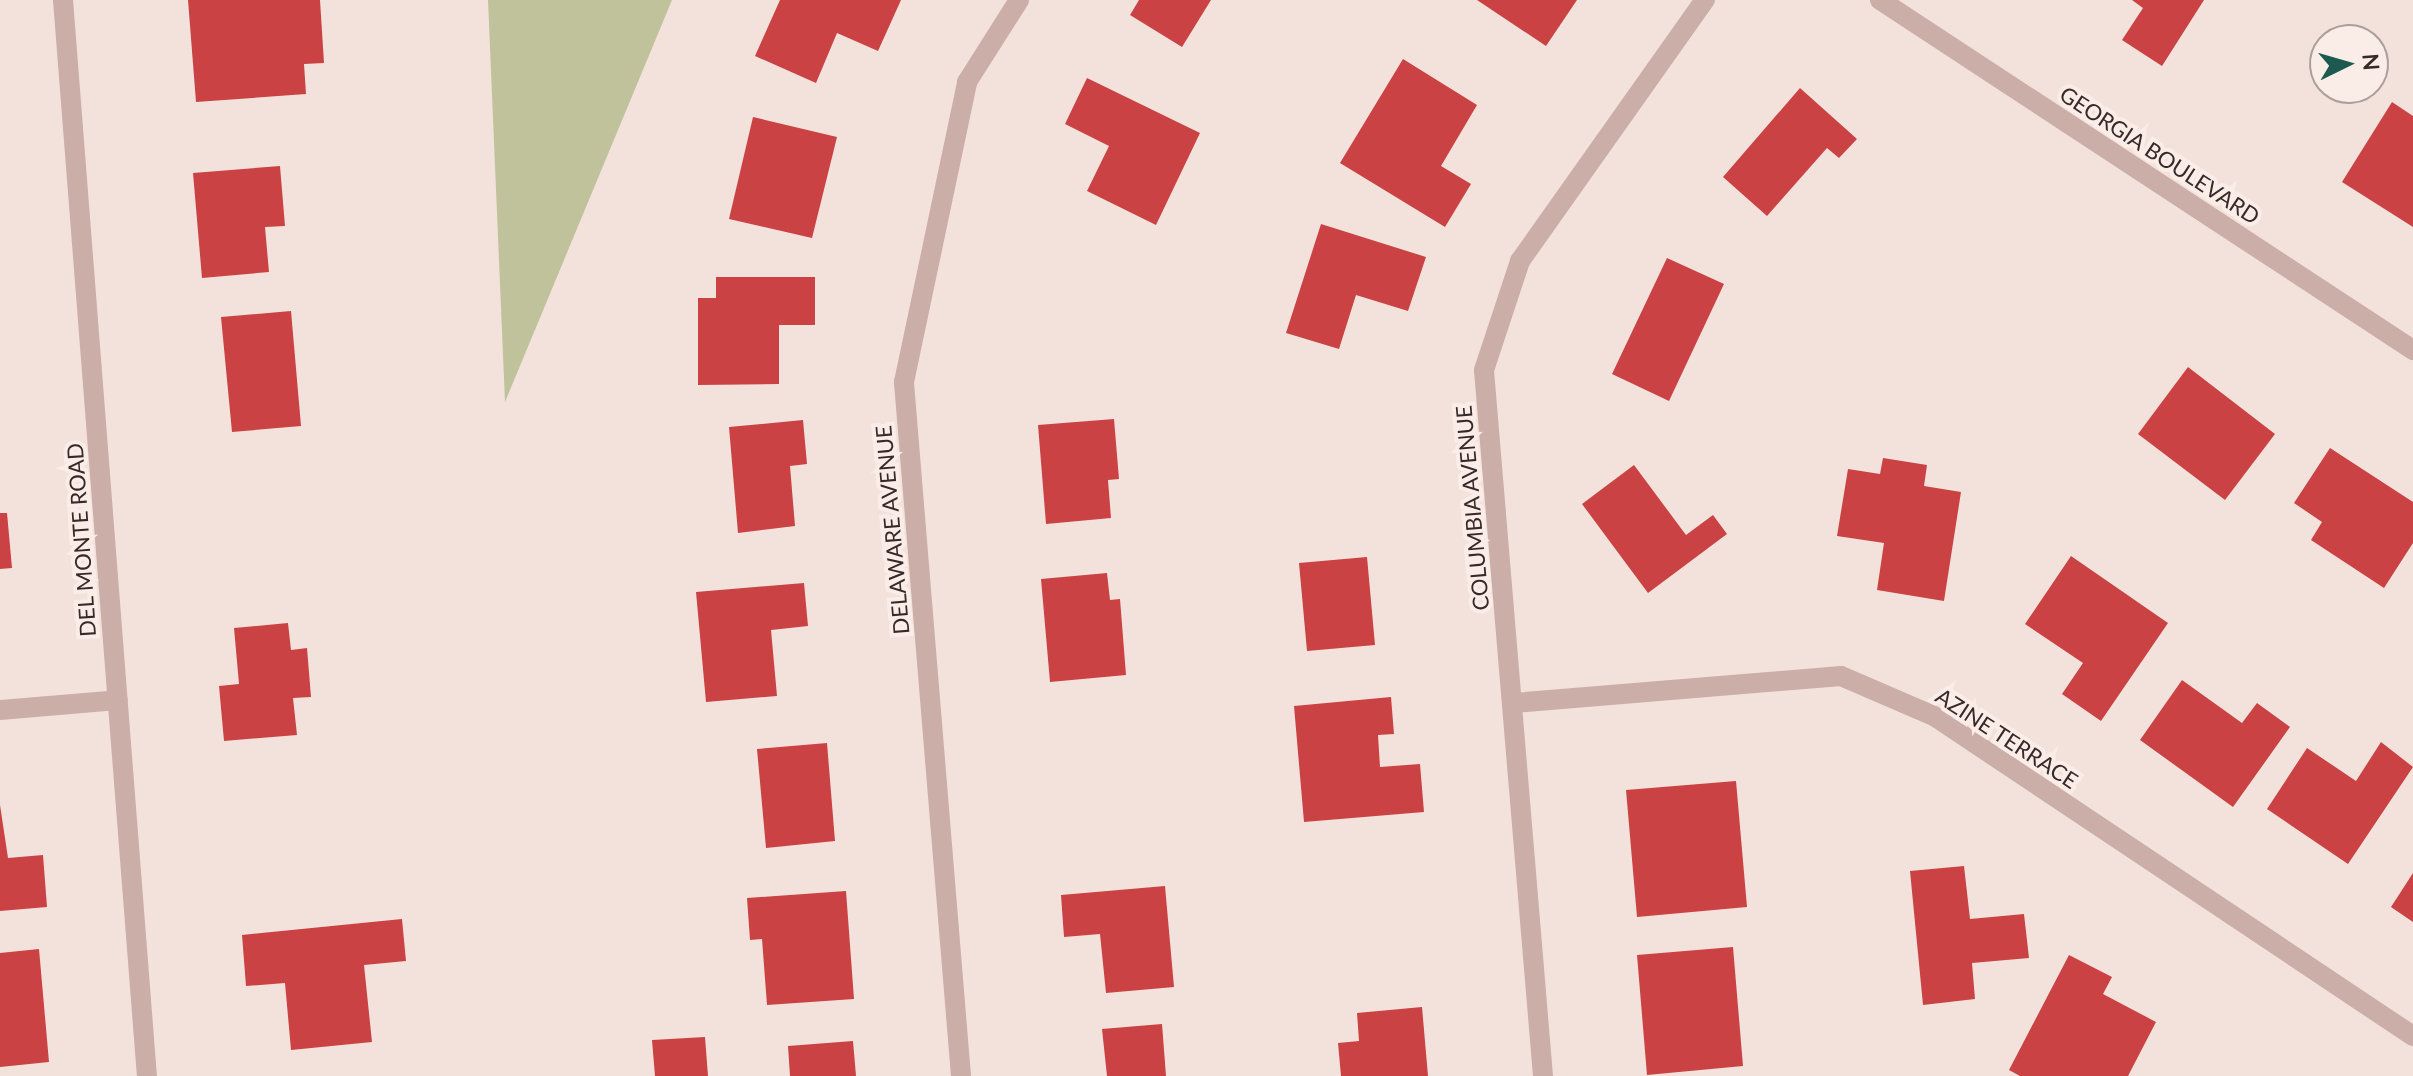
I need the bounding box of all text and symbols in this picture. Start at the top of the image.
north arrow [2309,24,2389,104]
text: N [2357,52,2386,72]
street label: GEORGIA BOULEVARD [2055,80,2265,230]
street label: COLUMBIA AVENUE [1450,404,1494,612]
street label: DELAWARE AVENUE [870,424,914,636]
street label: DEL MONTE ROAD [61,442,101,638]
street label: AZINE TERRACE [1931,682,2083,794]

